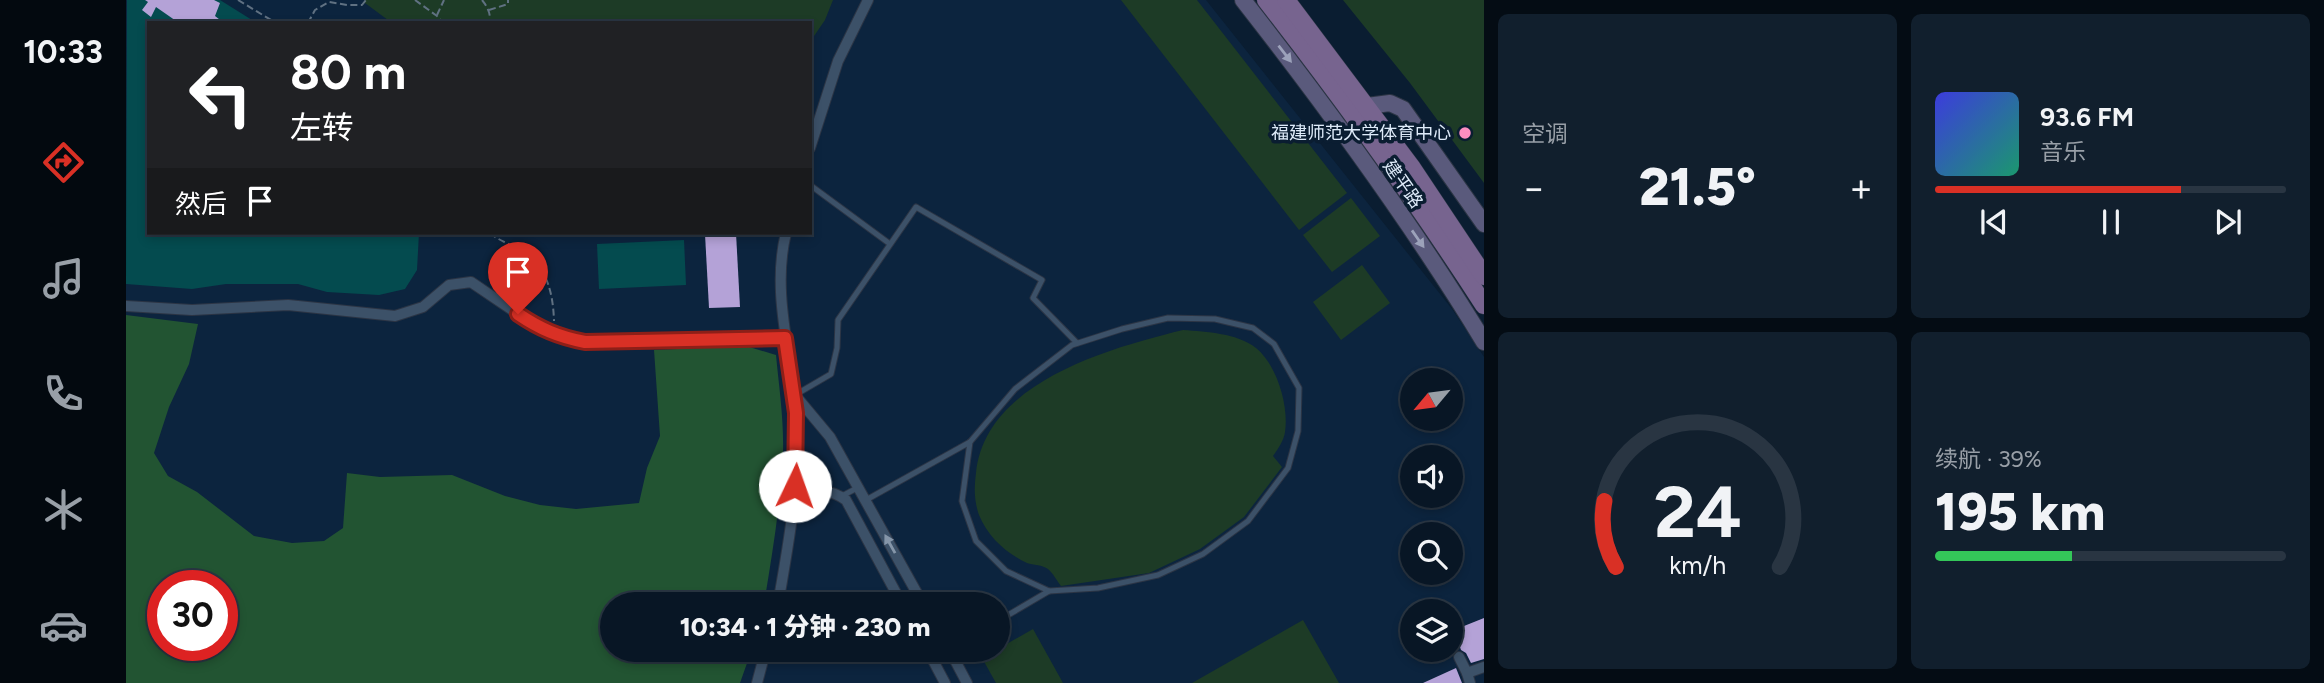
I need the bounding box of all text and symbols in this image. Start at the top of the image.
text: 10:33 [23,33,103,71]
text: 80 m [290,42,406,101]
one-way arrow [1277,45,1291,63]
icon: left [175,49,266,140]
text: 93.6 FM [2040,101,2134,133]
text: 左转 [290,109,354,147]
text: 空调 [1522,120,1568,148]
place label: 福建师范大学体育中心 [1271,122,1451,144]
marker: 福建师范大学体育中心 [1457,125,1473,141]
icon: directions [39,138,88,187]
text: 音乐 [2040,138,2086,166]
street label: 建平路 [1379,156,1427,212]
text: 21.5° [1639,156,1756,218]
text: − [1522,165,1546,211]
text: + [1849,165,1873,211]
icon: arrive [241,182,279,220]
text: 然后 [175,188,227,220]
icon: previous [1975,203,2013,241]
icon: pause [2092,203,2130,241]
icon: next [2209,203,2247,241]
one-way arrow [1411,229,1424,248]
pin [488,242,548,314]
icon: arrive [499,253,537,291]
icon: music [39,254,88,303]
north arrow [1400,368,1463,430]
map controls [1400,368,1463,662]
icon: phone [39,369,88,418]
button: sound [1400,445,1463,508]
text: 续航 · 39% [1935,445,2042,473]
position arrow [758,449,832,523]
text: 24 [1653,468,1742,555]
text: 195 km [1935,481,2105,543]
icon: climate [39,485,88,534]
button: search [1400,522,1463,585]
one-way arrow [884,534,896,554]
text: km/h [1669,549,1726,579]
speed limit sign: 30 [147,570,238,661]
button: layers [1400,599,1463,662]
icon: car [39,601,88,650]
text: 10:34 · 1 分钟 · 230 m [680,611,930,643]

